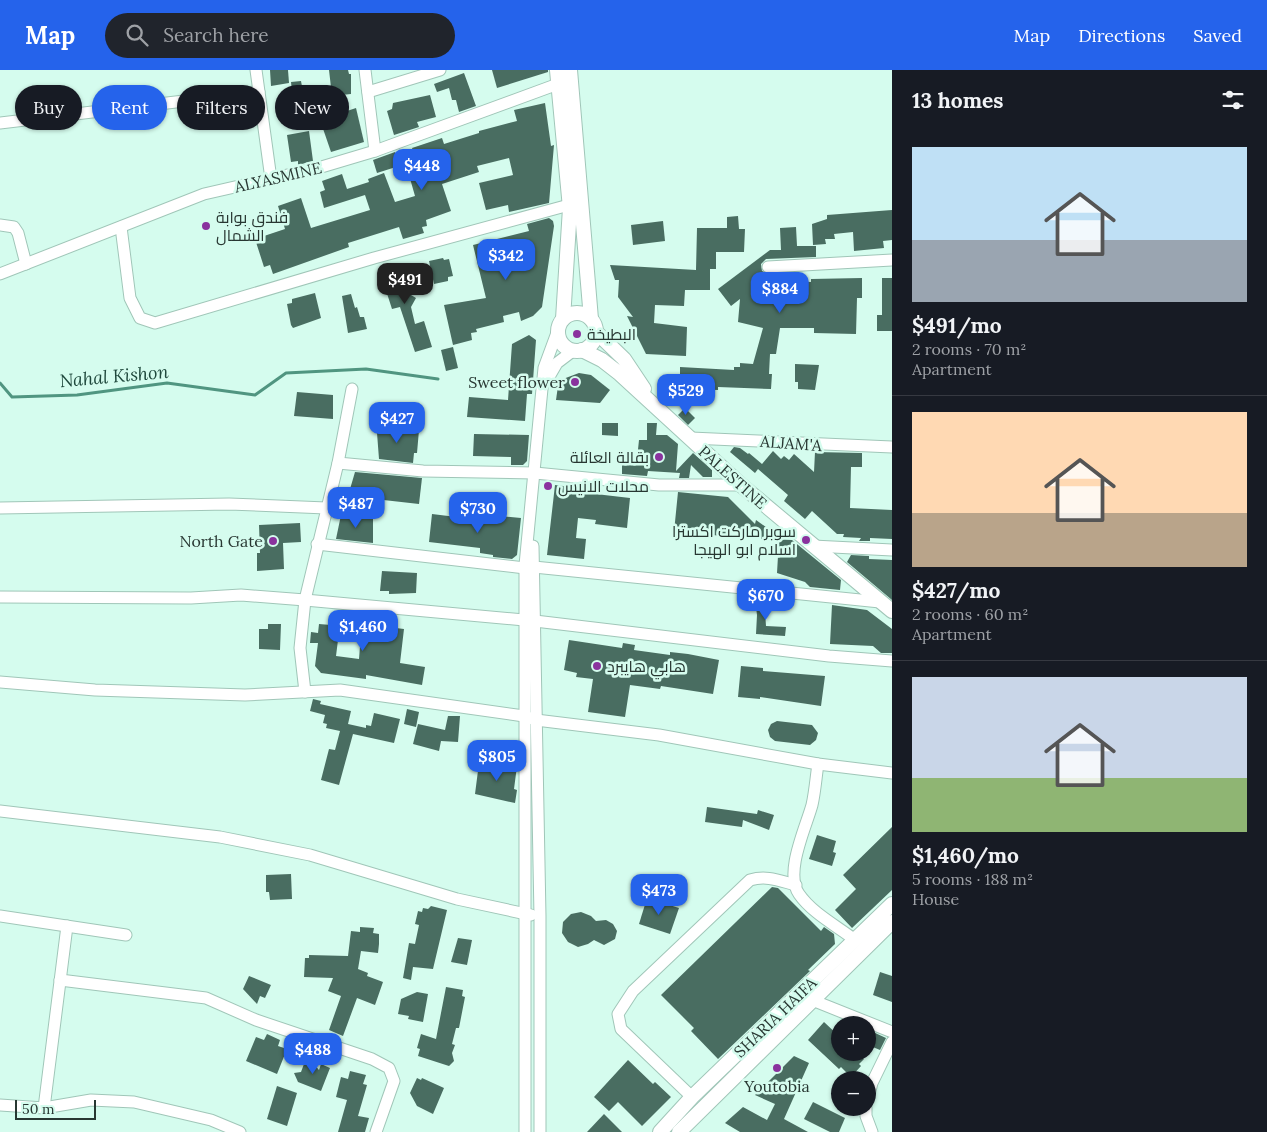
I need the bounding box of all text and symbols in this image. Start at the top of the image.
search box [105,13,455,58]
text: Map [25,20,75,51]
icon: search [123,21,151,49]
text: Search here [163,23,269,47]
text: Map [1014,24,1050,47]
text: Directions [1078,24,1165,47]
text: Saved [1193,24,1242,47]
chip: Buy [15,85,82,130]
chip: Rent [92,85,167,130]
chip: Filters [177,85,265,130]
chip: New [275,85,349,130]
icon: filters [1219,86,1247,114]
text: 13 homes [912,87,1004,114]
pin: $448 [392,148,452,191]
text: $448 [404,155,440,175]
street label: ALYASMINE [231,157,324,197]
icon: home [1035,179,1125,269]
place label: فندق بوابة الشمال [216,207,288,246]
marker: فندق بوابة الشمال [200,220,212,232]
pin: $342 [476,238,536,281]
text: $342 [488,245,524,265]
pin: $491 [375,262,435,305]
text: $491 [388,269,422,289]
pin: $884 [750,272,810,314]
text: $884 [762,278,798,298]
text: $491/mo [912,312,1002,339]
place label: البطيخة [587,324,636,344]
marker: البطيخة [571,328,583,340]
text: 2 rooms · 70 m² [912,339,1026,359]
text: Apartment [912,359,992,379]
water label: Nahal Kishon [59,360,169,392]
place label: Sweet flower [468,372,565,392]
pin: $529 [656,374,716,416]
marker: Sweet flower [569,376,581,388]
text: $529 [668,380,704,400]
pin: $427 [367,402,427,444]
text: $427 [380,408,414,428]
street label: ALJAM'A [758,431,824,455]
street label: PALESTINE [695,441,771,513]
icon: home [1035,445,1125,535]
place label: بقالة العائلة [570,447,649,467]
marker: بقالة العائلة [653,451,665,463]
place label: محلات الانيس [558,476,649,497]
marker: محلات الانيس [542,480,554,492]
pin: $487 [326,486,386,529]
pin: $730 [448,492,508,534]
text: $487 [339,493,373,513]
text: $730 [460,498,496,518]
place label: سوبر ماركت اكسترا اسلام ابو الهيجا [672,521,796,561]
place label: North Gate [179,531,263,551]
marker: سوبر ماركت اكسترا اسلام ابو الهيجا [800,534,812,546]
marker: North Gate [267,535,279,547]
text: $427/mo [912,577,1000,604]
pin: $670 [736,578,796,621]
text: $670 [748,585,784,605]
text: 2 rooms · 60 m² [912,604,1028,624]
pin: $1,460 [322,610,404,652]
text: $1,460 [339,616,387,636]
text: Apartment [912,624,992,644]
place label: هابي هايبرد [607,656,686,680]
marker: هابي هايبرد [591,660,603,672]
icon: home [1035,710,1125,800]
pin: $805 [467,740,527,782]
text: $805 [478,746,516,766]
text: $1,460/mo [912,842,1019,869]
text: 5 rooms · 188 m² [912,869,1033,889]
pin: $473 [629,874,689,916]
text: $473 [642,880,676,900]
text: House [912,889,959,909]
street label: SHARIA HAIFA [729,972,821,1061]
map controls [831,1016,876,1116]
button: + [831,1016,876,1061]
pin: $488 [283,1032,343,1075]
text: $488 [295,1039,331,1059]
marker: Youtobia [771,1062,783,1074]
button: − [831,1071,876,1116]
place label: Youtobia [743,1076,810,1096]
scale bar [15,1097,96,1120]
text: 50 m [22,1100,55,1118]

